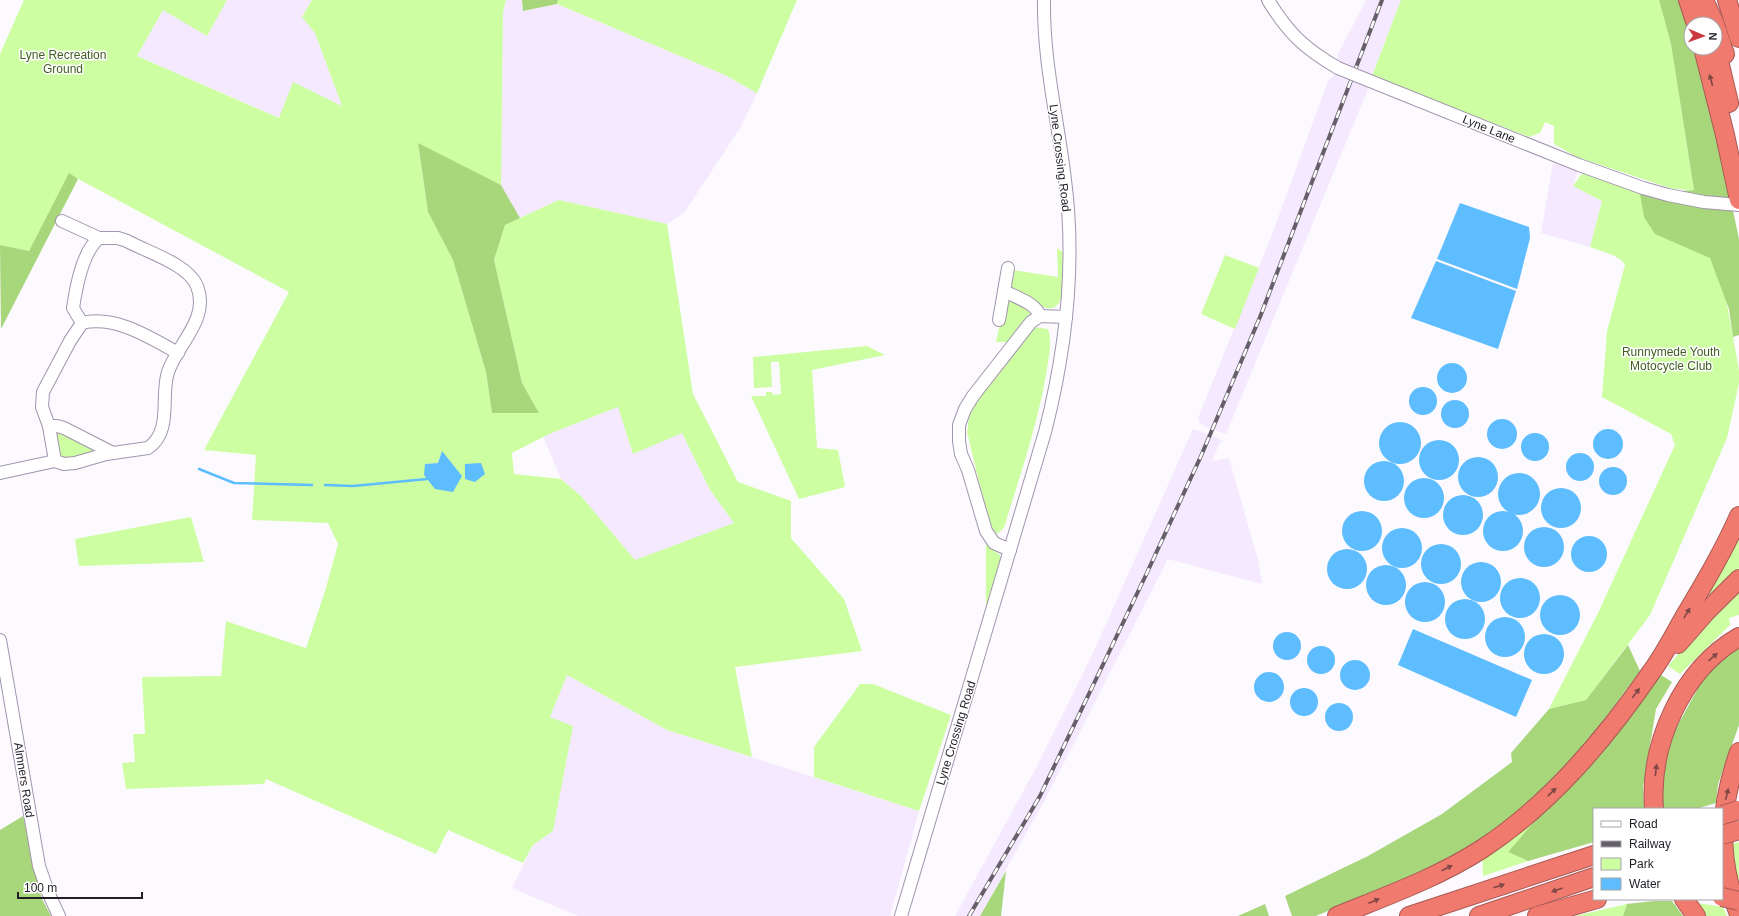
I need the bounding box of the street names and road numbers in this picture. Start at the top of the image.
street label: Lyne Crossing Road [1046,103,1074,213]
street label: Lyne Lane [1461,112,1518,146]
street label: Lyne Crossing Road [933,679,979,787]
street label: Almners Road [11,741,37,819]

